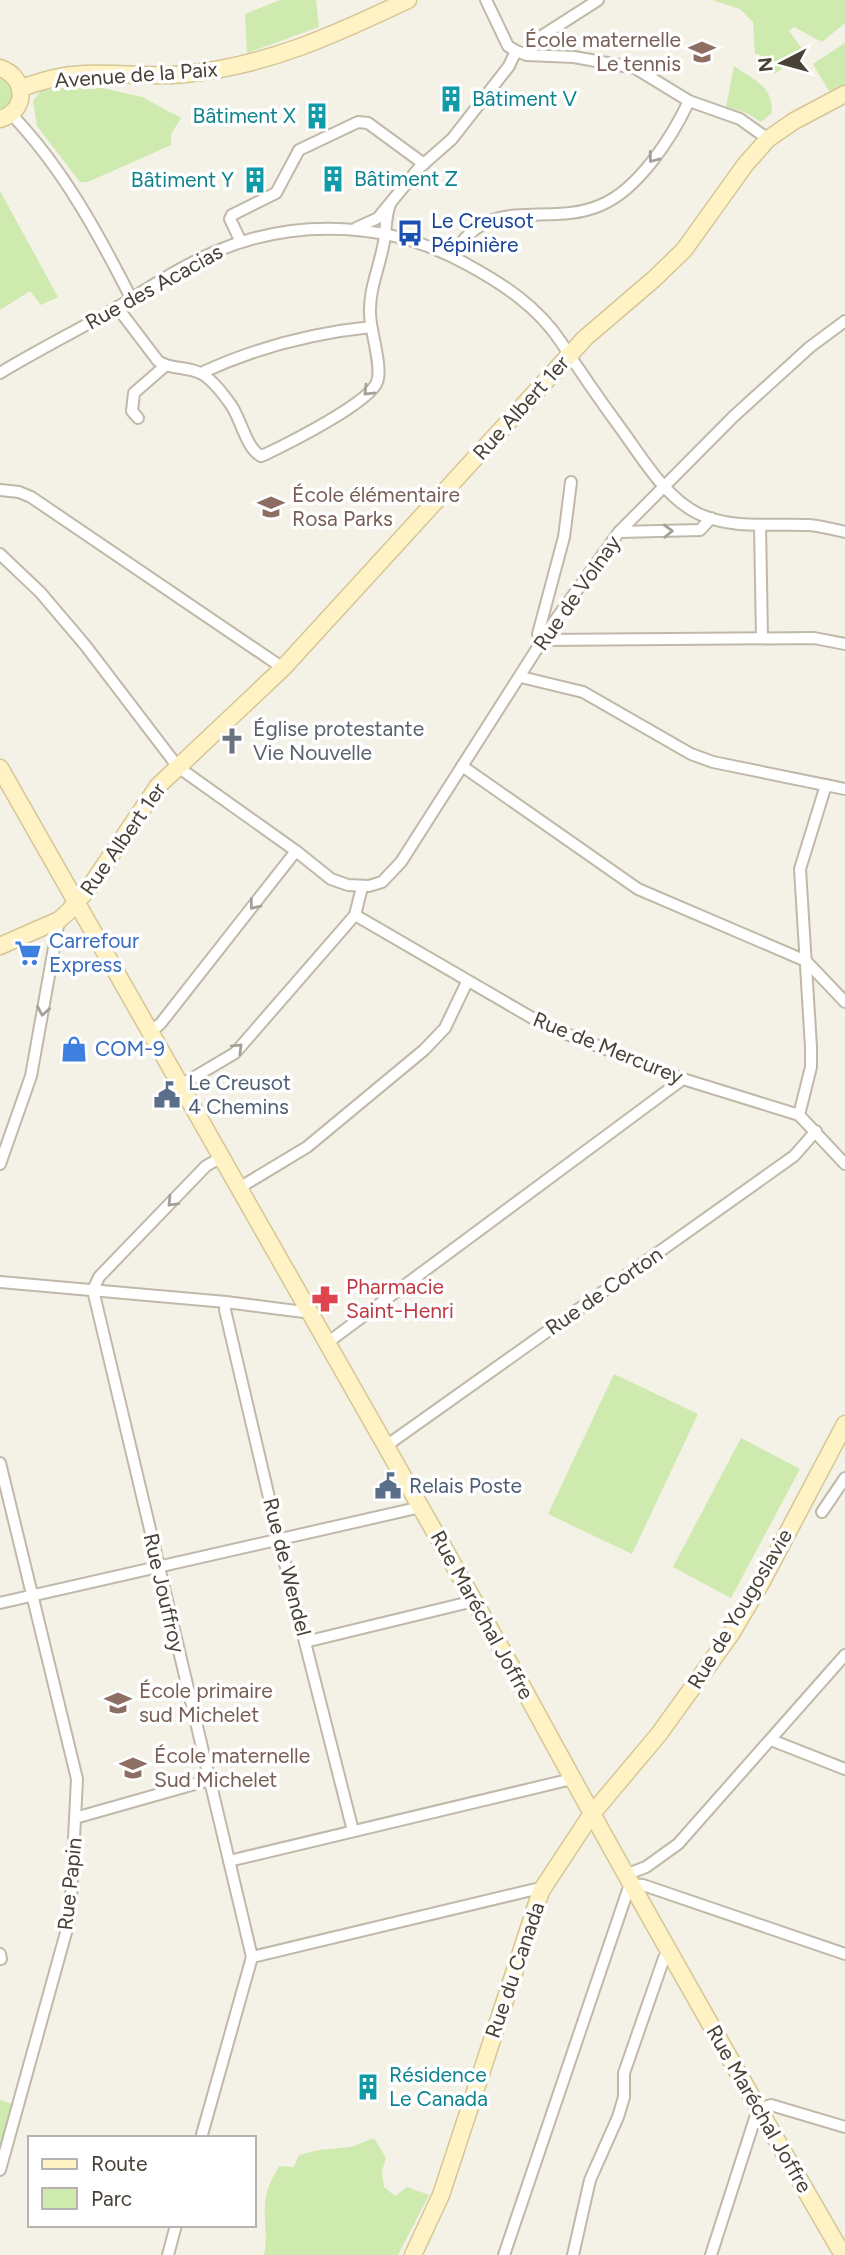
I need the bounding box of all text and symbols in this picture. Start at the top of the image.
place label: École maternelle Le tennis [525,27,681,76]
north arrow [747,28,817,98]
school or university icon: École maternelle Le tennis [687,37,717,67]
street label: Avenue de la Paix [54,56,218,93]
text: N [753,56,778,73]
building icon: Bâtiment V [436,84,466,114]
place label: Bâtiment V [472,86,578,111]
building icon: Bâtiment X [302,101,332,131]
place label: Bâtiment X [193,103,296,128]
one-way arrow [648,150,661,163]
building icon: Bâtiment Z [318,164,348,194]
building icon: Bâtiment Y [240,165,270,195]
place label: Bâtiment Z [354,166,458,191]
place label: Bâtiment Y [131,167,234,192]
place label: Le Creusot Pépinière [431,208,534,257]
bus stop icon: Le Creusot Pépinière [395,218,425,248]
street label: Rue des Acacias [81,239,227,335]
street label: Rue Albert 1er [467,350,574,465]
one-way arrow [364,382,377,395]
place label: École élémentaire Rosa Parks [292,482,460,531]
school or university icon: École élémentaire Rosa Parks [256,492,286,522]
one-way arrow [662,523,673,538]
street label: Rue de Volnay [528,531,625,655]
place label: Église protestante Vie Nouvelle [253,716,424,765]
church icon: Église protestante Vie Nouvelle [217,726,247,756]
street label: Rue Albert 1er [75,778,171,900]
one-way arrow [250,897,263,909]
place label: Carrefour Express [49,928,139,977]
supermarket icon: Carrefour Express [13,938,43,968]
one-way arrow [36,1005,51,1017]
street label: Rue de Mercurey [530,1006,687,1089]
shop icon: COM-9 [59,1034,89,1064]
place label: COM-9 [95,1036,165,1061]
one-way arrow [230,1043,243,1056]
place label: Le Creusot 4 Chemins [188,1070,291,1119]
public building icon: Le Creusot 4 Chemins [152,1080,182,1110]
one-way arrow [167,1194,180,1207]
street label: Rue de Corton [541,1241,667,1340]
place label: Pharmacie Saint-Henri [346,1274,454,1323]
pharmacy icon: Pharmacie Saint-Henri [310,1284,340,1314]
public building icon: Relais Poste [373,1471,403,1501]
place label: Relais Poste [409,1473,522,1498]
street label: Rue de Wendel [258,1495,317,1638]
street label: Rue de Yougoslavie [682,1524,797,1693]
street label: Rue Maréchal Joffre [426,1526,539,1704]
street label: Rue Jouffroy [139,1531,190,1655]
place label: École primaire sud Michelet [139,1678,273,1727]
school or university icon: École primaire sud Michelet [103,1688,133,1718]
place label: École maternelle Sud Michelet [154,1743,310,1792]
school or university icon: École maternelle Sud Michelet [118,1753,148,1783]
street label: Rue Papin [52,1836,87,1932]
street label: Rue du Canada [480,1899,549,2041]
street label: Rue Maréchal Joffre [701,2021,818,2197]
place label: Résidence Le Canada [389,2062,488,2111]
building icon: Résidence Le Canada [353,2072,383,2102]
legend [28,2136,256,2227]
text: Route [91,2151,147,2176]
text: Parc [91,2186,132,2211]

